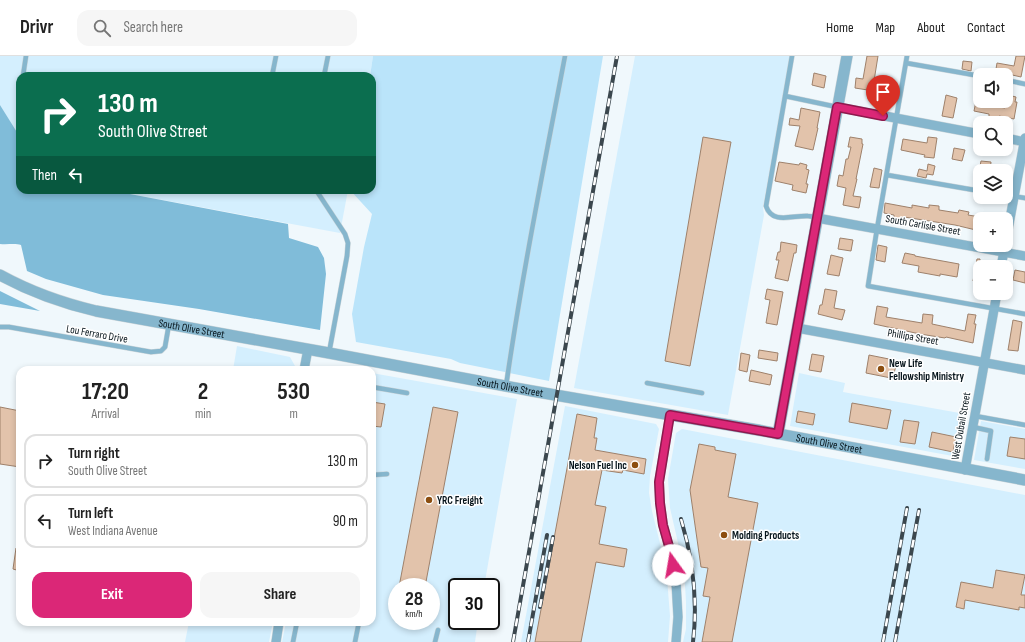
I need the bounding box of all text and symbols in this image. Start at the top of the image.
search box [77,10,357,46]
text: Drivr [20,16,53,39]
icon: search [91,17,113,39]
text: Search here [123,18,183,37]
text: Home [826,19,854,36]
text: Map [876,19,895,36]
text: About [917,19,945,36]
text: Contact [967,19,1005,36]
map controls [973,68,1013,300]
button: sound [973,68,1013,108]
pin [866,75,900,116]
icon: arrive [872,81,894,103]
text: 130 m [98,87,158,120]
icon: right [32,88,84,140]
button: search [973,116,1013,156]
text: South Olive Street [98,121,208,142]
icon: left [65,164,87,186]
button: layers [973,164,1013,204]
text: Then [32,166,57,185]
street label: South Carlisle Street [884,212,962,238]
button: + [973,212,1013,252]
button: − [973,260,1013,300]
street label: South Olive Street [157,316,226,341]
street label: Lou Ferraro Drive [65,322,129,346]
street label: Phillipa Street [887,326,940,348]
place label: New Life Fellowship Ministry [889,357,964,383]
marker: New Life Fellowship Ministry [876,364,886,374]
street label: South Olive Street [476,374,545,399]
text: 17:20 [82,377,129,406]
text: 2 [198,377,208,406]
text: 530 [277,377,310,406]
street label: West Dubail Street [949,391,973,461]
text: Arrival [91,406,119,422]
text: min [195,406,211,422]
text: m [289,406,298,422]
street label: South Olive Street [795,431,864,456]
text: Turn right [68,444,120,463]
icon: right [34,450,56,472]
text: 130 m [328,452,358,471]
place label: Nelson Fuel Inc [569,459,627,472]
marker: Nelson Fuel Inc [630,460,640,470]
text: South Olive Street [68,463,147,479]
place label: YRC Freight [437,494,483,507]
marker: YRC Freight [424,495,434,505]
text: Turn left [68,504,113,523]
icon: left [34,510,56,532]
text: 90 m [333,512,358,531]
text: West Indiana Avenue [68,523,158,539]
place label: Molding Products [732,529,799,542]
marker: Molding Products [719,530,729,540]
position arrow [652,544,694,586]
button: Exit [32,572,192,618]
button: Share [200,572,360,618]
speed limit sign: 30 [448,578,500,630]
text: 28 [405,587,423,611]
text: km/h [405,608,423,620]

